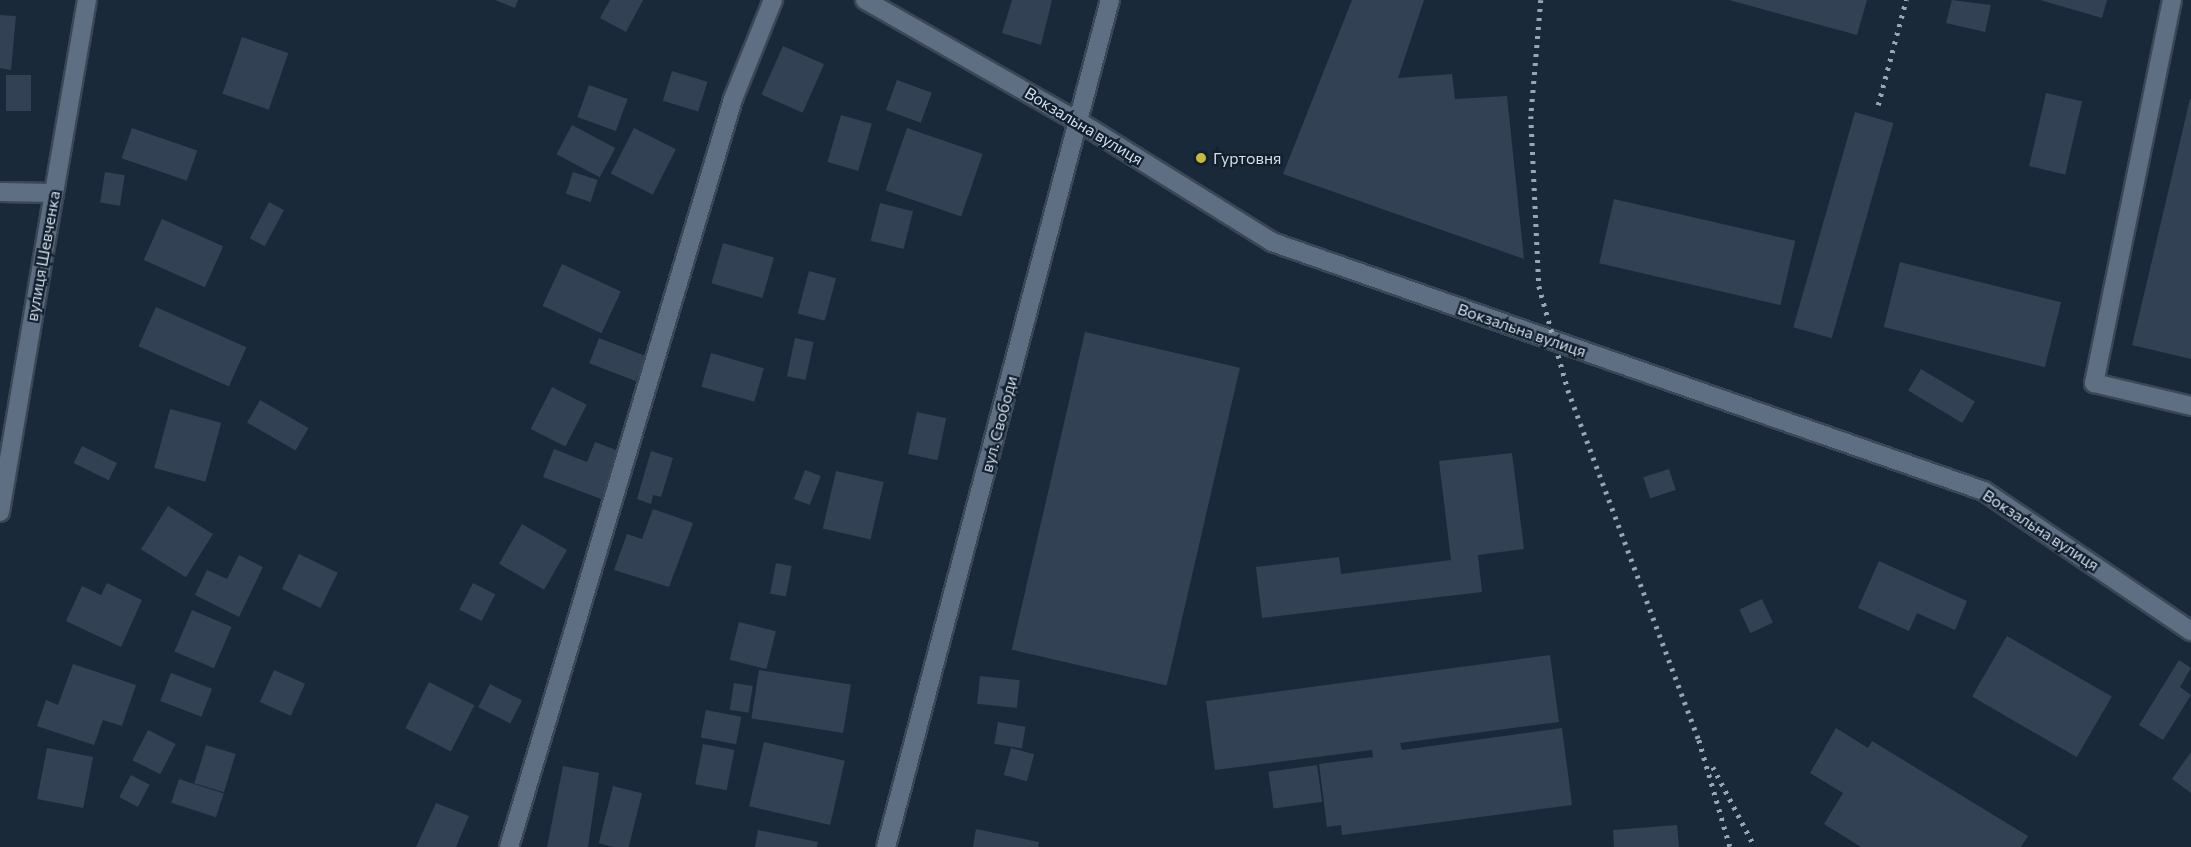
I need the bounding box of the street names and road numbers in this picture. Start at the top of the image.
street label: Вокзальна вулиця [1021,83,1147,169]
street label: вулиця Шевченка [22,189,64,323]
street label: Вокзальна вулиця [1455,299,1589,361]
street label: вул. Свободи [977,374,1021,474]
street label: Вокзальна вулиця [1979,485,2103,575]

